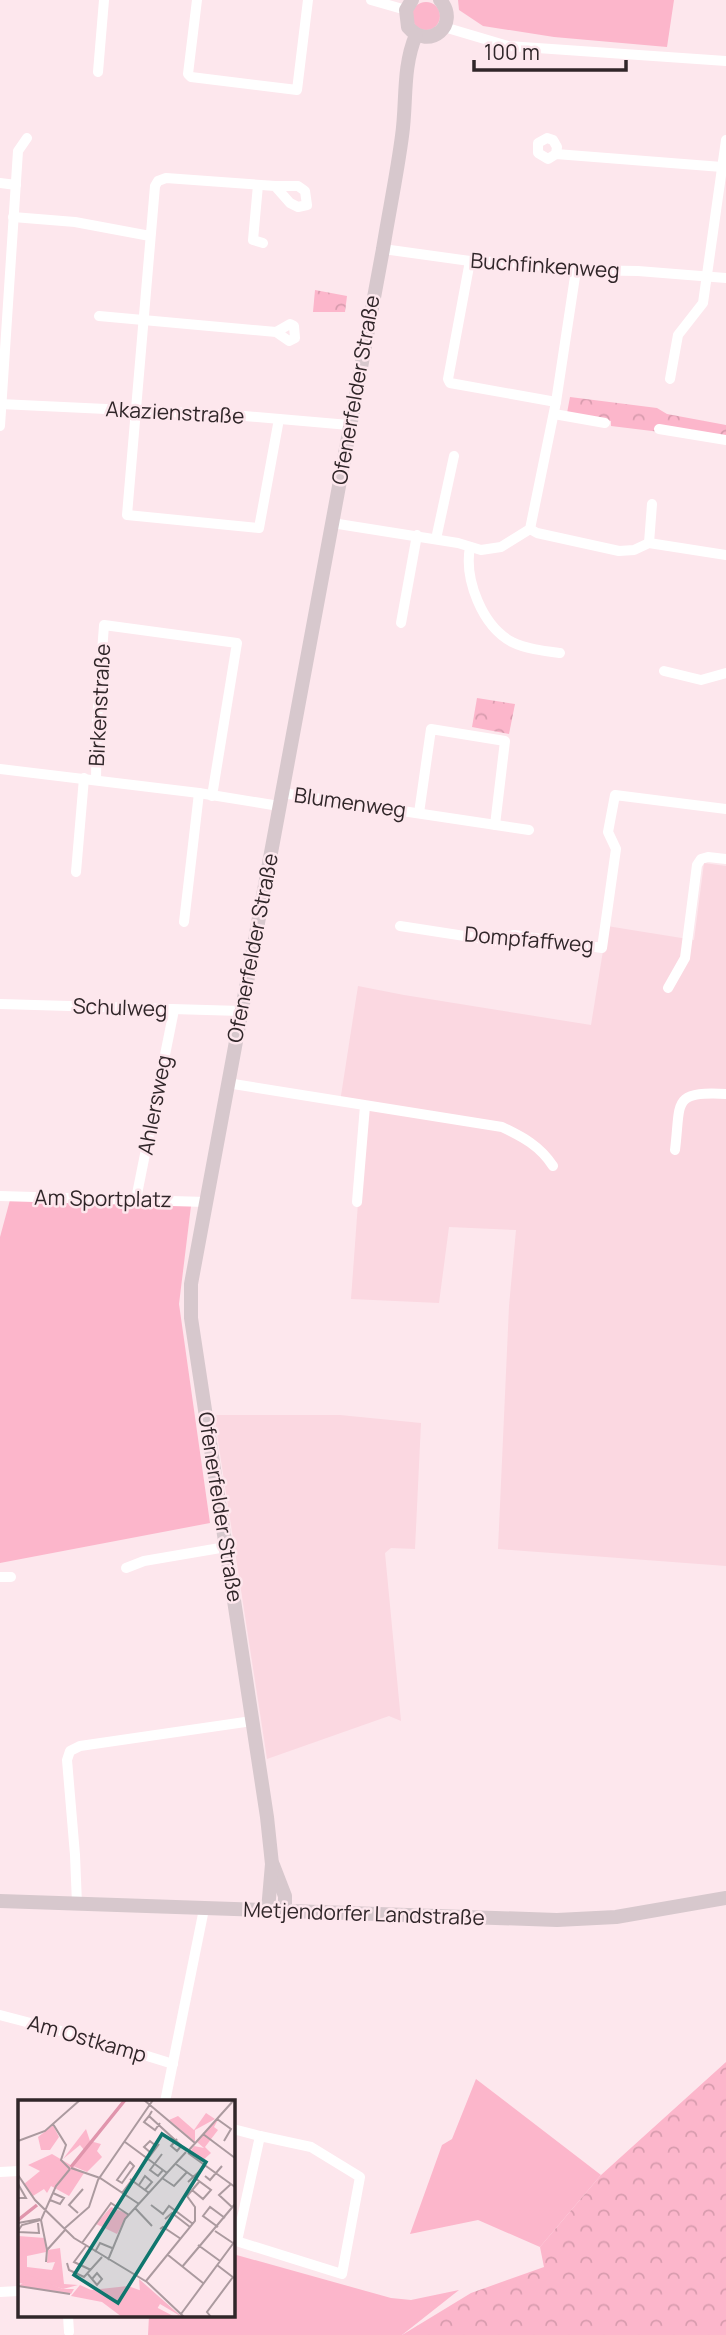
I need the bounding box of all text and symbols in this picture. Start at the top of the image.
scale bar [474,28,626,72]
text: 100 m [484,38,540,66]
street label: Buchfinkenweg [469,246,621,284]
street label: Ofenerfelder Straße [325,293,385,487]
street label: Akazienstraße [105,394,245,430]
street label: Birkenstraße [82,643,116,767]
street label: Blumenweg [292,780,408,824]
street label: Ofenerfelder Straße [220,851,284,1045]
street label: Dompfaffweg [463,919,595,959]
street label: Schulweg [72,991,168,1023]
street label: Ahlersweg [131,1053,177,1157]
street label: Am Sportplatz [34,1183,172,1213]
street label: Ofenerfelder Straße [192,1410,250,1604]
street label: Metjendorfer Landstraße [243,1895,485,1931]
street label: Am Ostkamp [25,2008,150,2068]
inset map [18,2100,234,2318]

